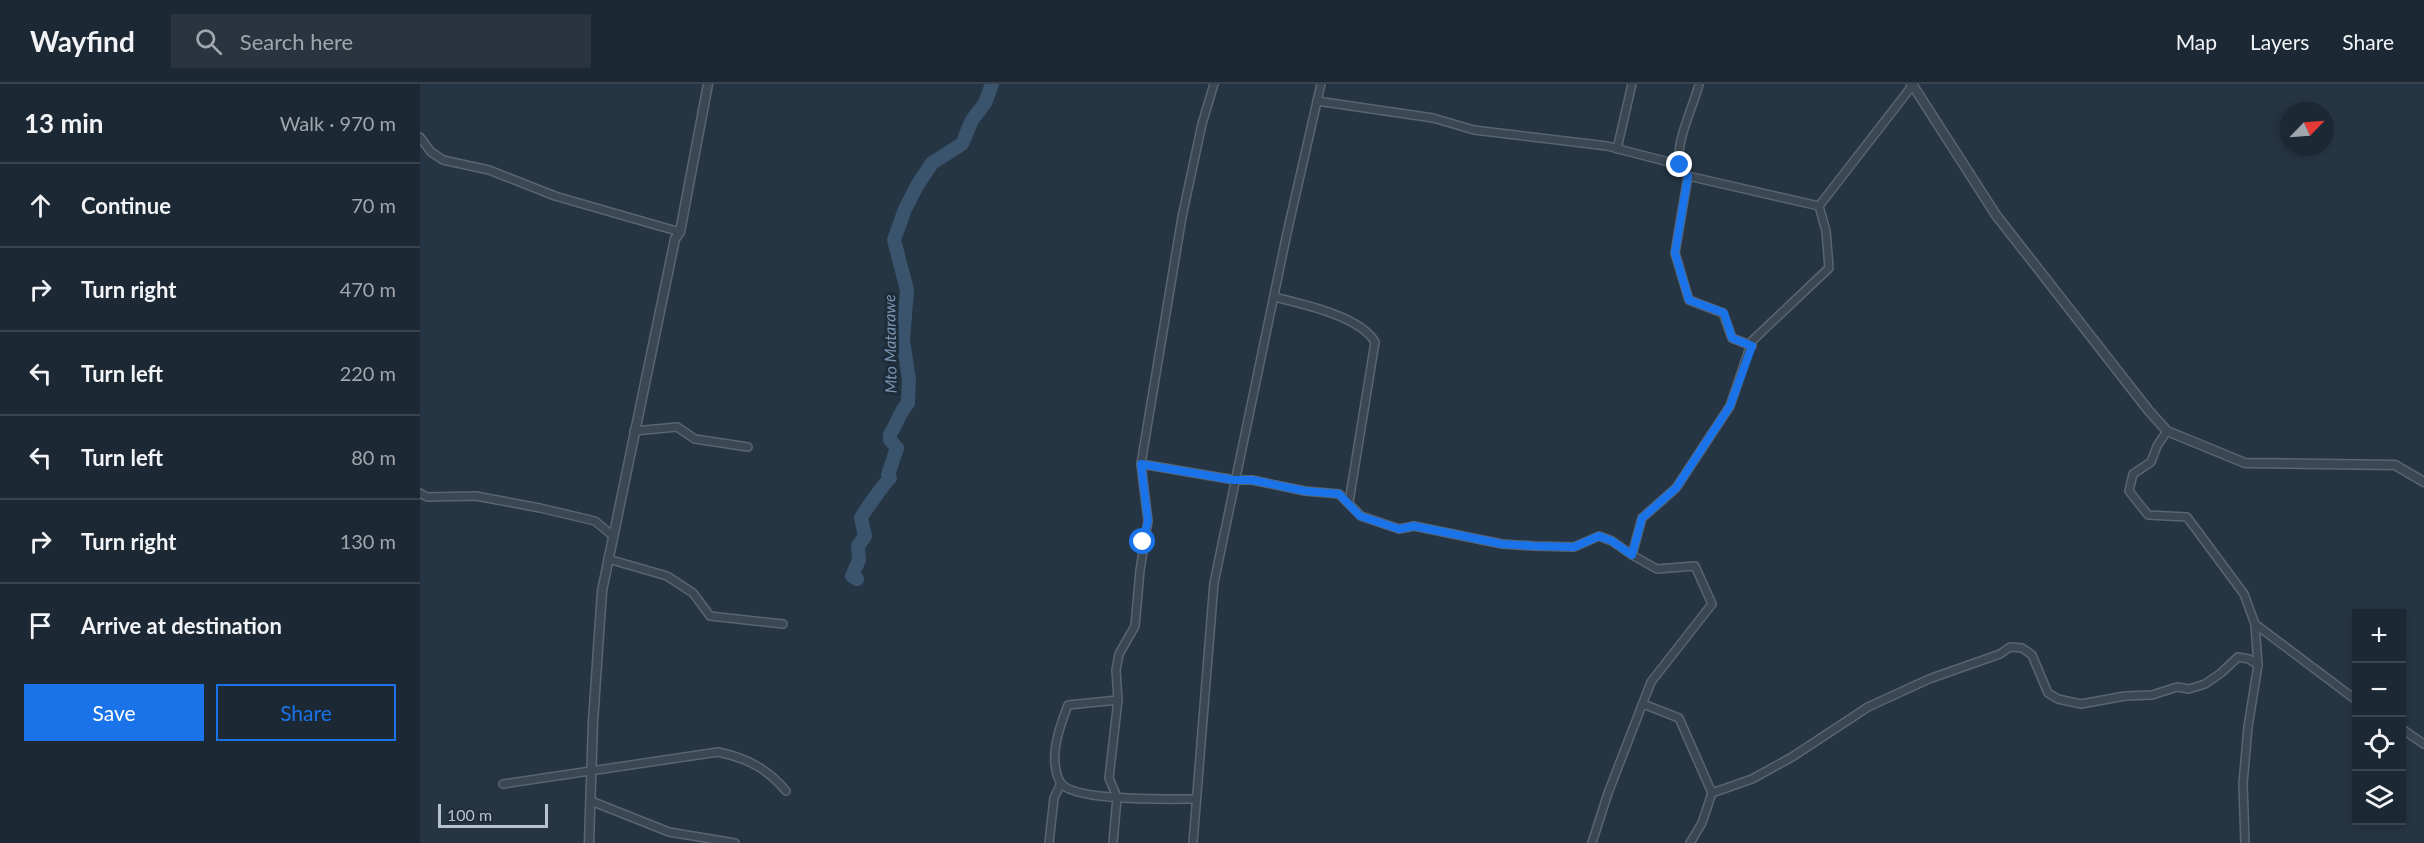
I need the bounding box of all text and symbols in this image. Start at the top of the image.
search box [171,14,591,68]
text: Wayfind [30,24,135,58]
icon: search [192,25,225,58]
text: Search here [240,28,353,55]
text: Map [2176,29,2217,54]
text: Layers [2250,29,2309,54]
text: Share [2342,29,2394,54]
north arrow [2280,102,2334,156]
text: 13 min [24,107,104,139]
text: Walk · 970 m [280,111,396,135]
route end [1666,151,1692,177]
icon: ahead [24,189,57,222]
text: Continue [81,192,171,219]
text: 70 m [351,193,396,217]
icon: right [24,273,57,306]
text: Turn right [81,276,176,303]
text: 470 m [340,277,396,301]
water label: Mto Matarawe [879,294,900,394]
icon: left [24,357,57,390]
text: Turn left [81,360,163,387]
text: 220 m [340,361,396,385]
icon: left [24,441,57,474]
text: Turn left [81,444,163,471]
text: 80 m [351,445,396,469]
icon: right [24,525,57,558]
text: Turn right [81,528,176,555]
route start [1129,528,1155,554]
text: 130 m [340,529,396,553]
icon: arrive [24,609,57,642]
map controls [2352,609,2406,825]
button: + [2352,609,2406,663]
text: Arrive at destination [81,612,282,639]
button: − [2352,663,2406,717]
button: Save [24,684,204,741]
button: Share [216,684,396,741]
button: locate [2352,717,2406,771]
button: layers [2352,771,2406,825]
scale bar [438,801,548,828]
text: 100 m [447,805,492,824]

